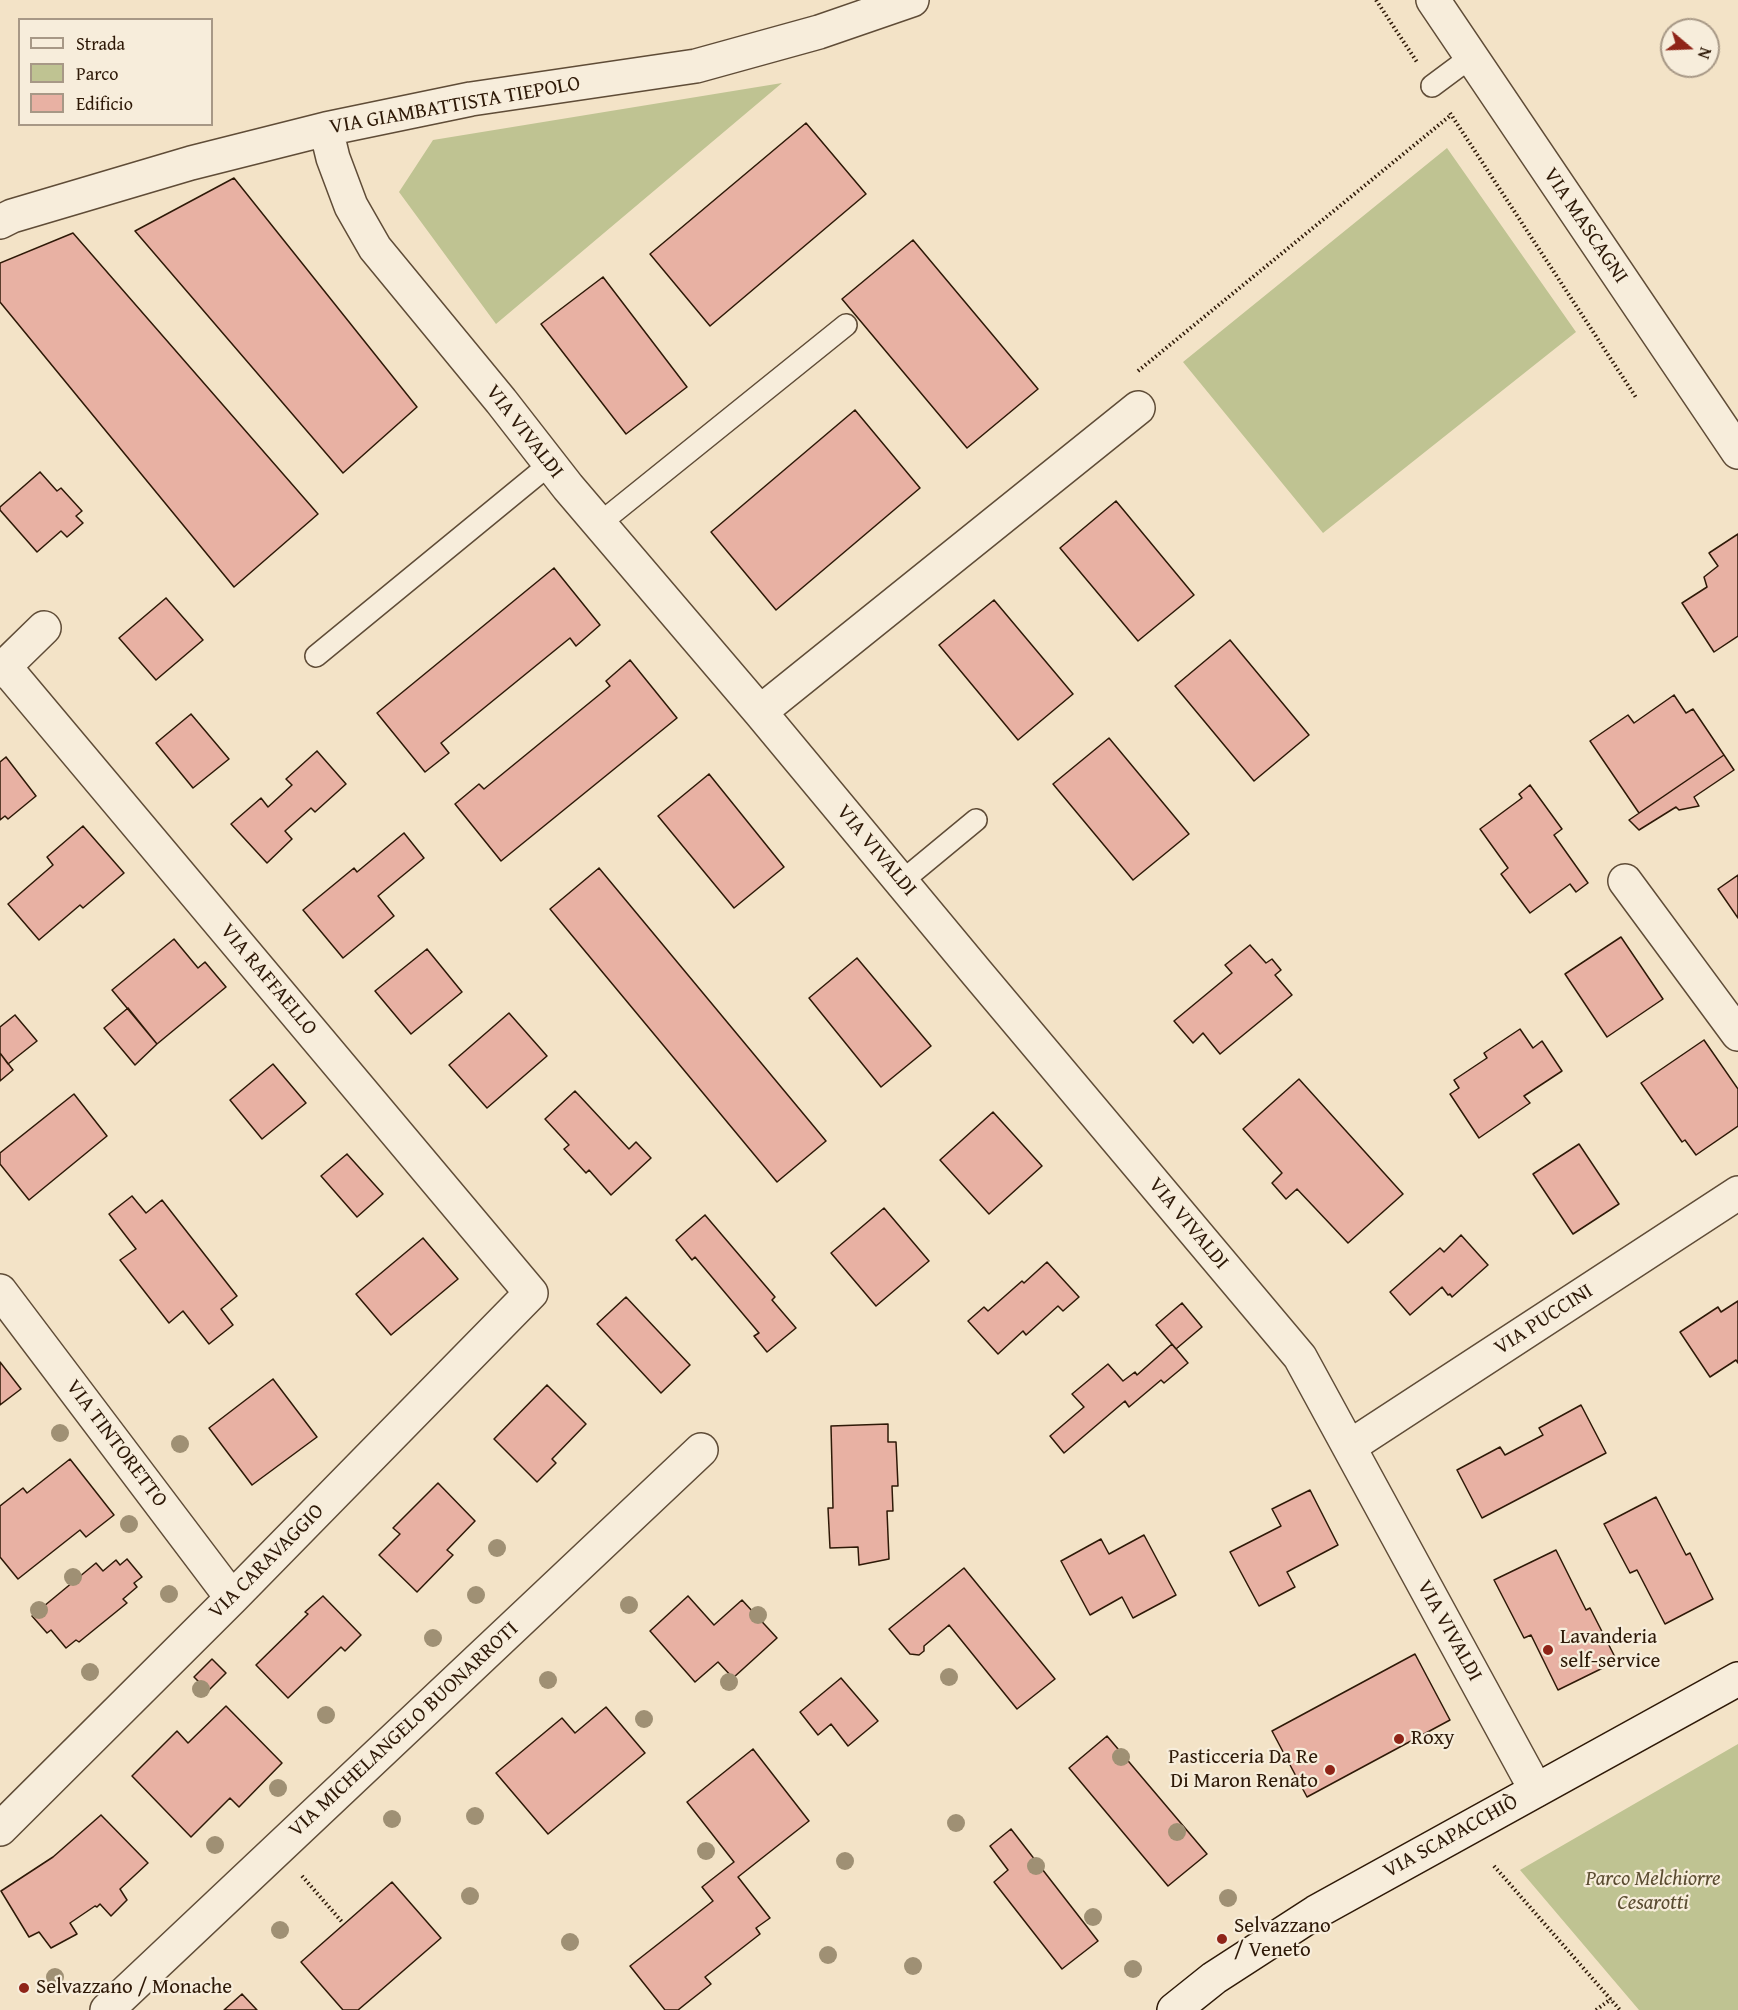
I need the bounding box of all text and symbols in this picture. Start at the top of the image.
legend [18,18,213,126]
north arrow [1660,18,1720,78]
text: Strada [76,30,125,57]
text: N [1692,44,1718,62]
text: Parco [76,60,119,87]
street label: VIA GIAMBATTISTA TIEPOLO [328,72,582,140]
text: Edificio [76,90,133,117]
street label: VIA MASCAGNI [1537,164,1633,288]
street label: VIA VIVALDI [480,380,568,484]
street label: VIA VIVALDI [830,800,922,902]
street label: VIA RAFFAELLO [214,919,322,1041]
street label: VIA VIVALDI [1142,1173,1234,1275]
street label: VIA PUCCINI [1490,1279,1598,1361]
street label: VIA TINTORETTO [60,1375,172,1513]
street label: VIA CARAVAGGIO [204,1499,330,1625]
street label: VIA VIVALDI [1411,1576,1487,1686]
street label: VIA MICHELANGELO BUONARROTI [284,1617,524,1843]
place label: Lavanderia self-service [1560,1625,1660,1675]
marker: Lavanderia self-service [1541,1643,1555,1657]
place label: Roxy [1411,1726,1455,1752]
marker: Roxy [1392,1732,1406,1746]
place label: Pasticceria Da Re Di Maron Renato [1168,1745,1318,1795]
marker: Pasticceria Da Re Di Maron Renato [1323,1763,1337,1777]
street label: VIA SCAPACCHIÒ [1379,1790,1523,1884]
park label: Parco Melchiorre Cesarotti [1585,1867,1721,1917]
place label: Selvazzano / Veneto [1234,1914,1331,1964]
marker: Selvazzano / Veneto [1215,1932,1229,1946]
place label: Selvazzano / Monache [36,1975,232,2001]
marker: Selvazzano / Monache [17,1981,31,1995]

